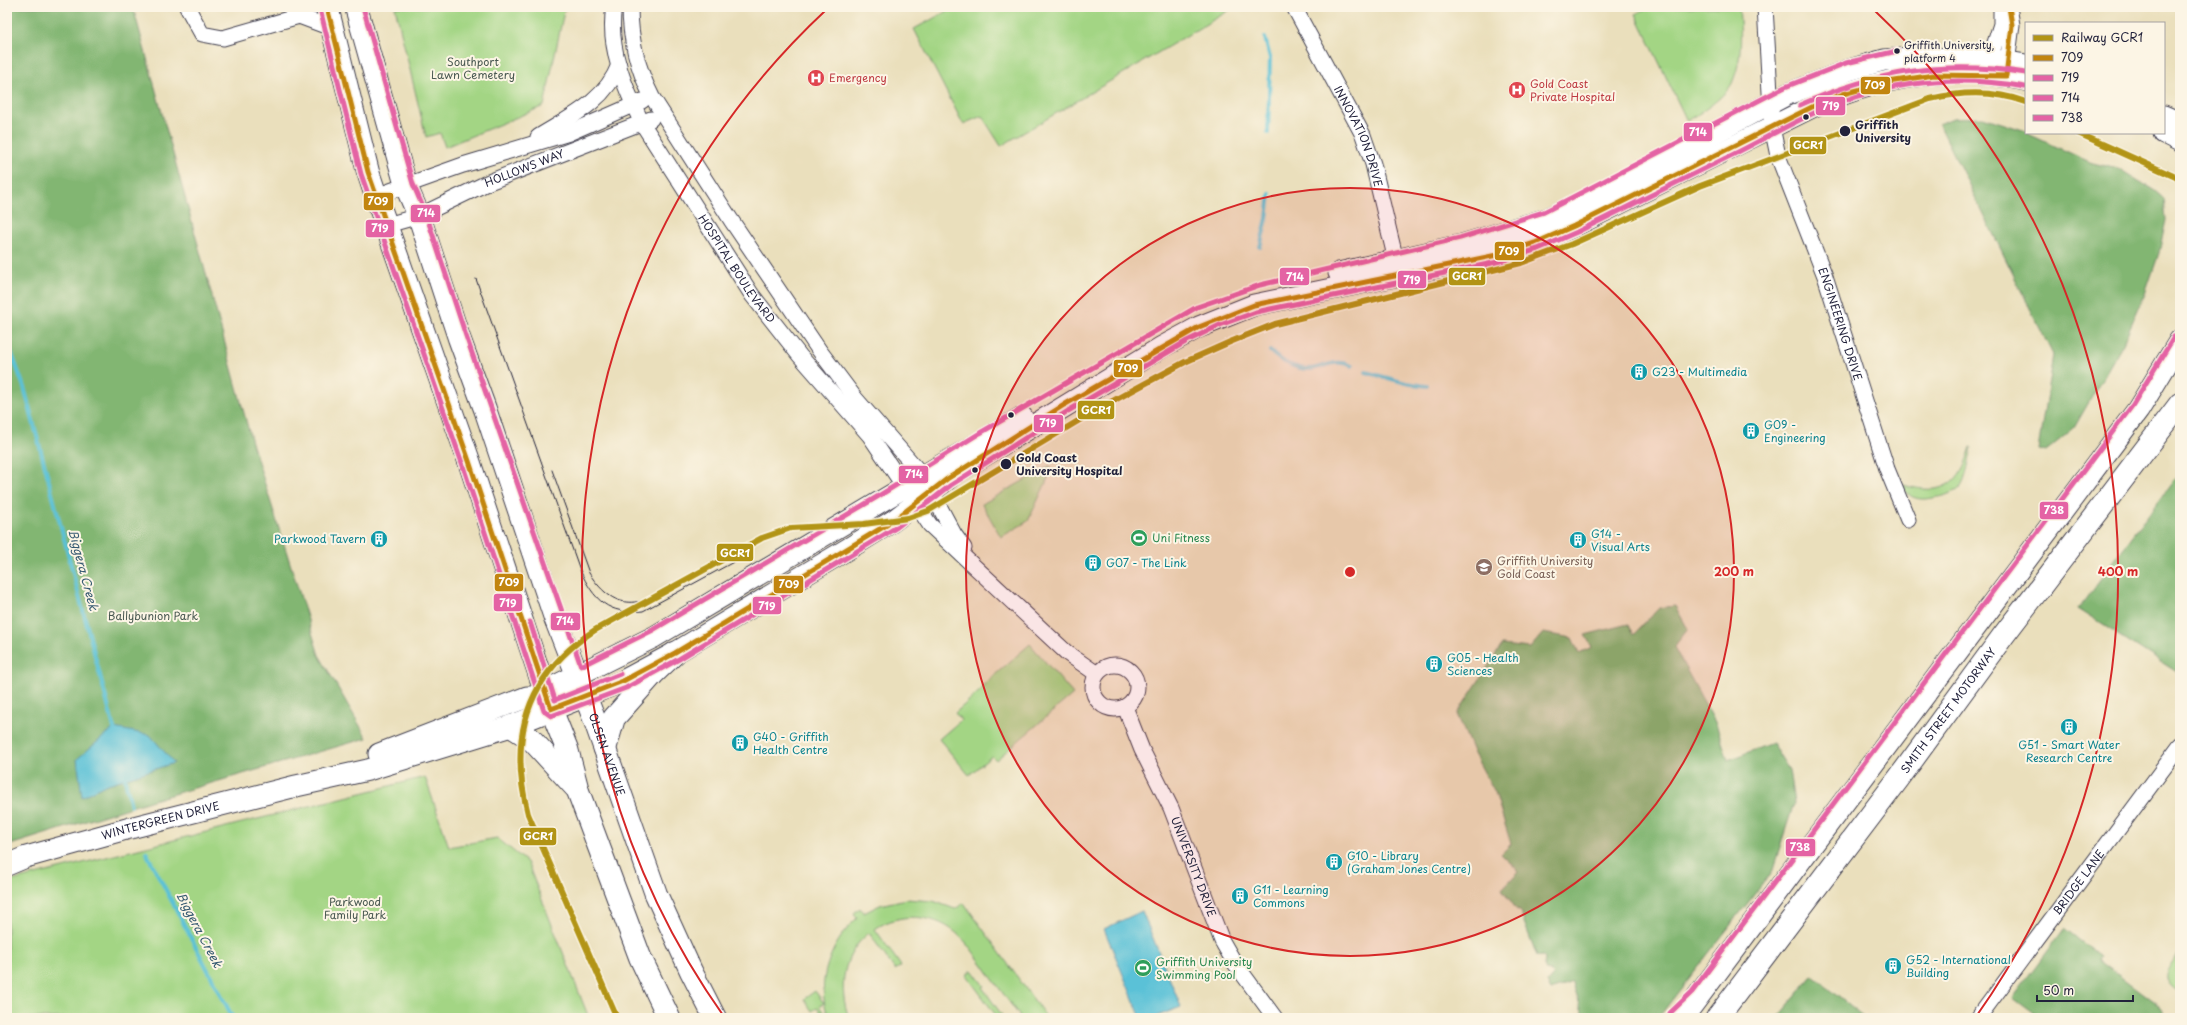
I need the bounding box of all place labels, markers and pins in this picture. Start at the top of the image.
place label: Griffith University, platform 4 [1904,37,1994,65]
marker: Griffith University, platform 4 [1892,46,1902,56]
hospital icon: Emergency [806,68,826,88]
place label: Emergency [829,69,887,86]
place label: Gold Coast Private Hospital [1530,75,1615,105]
hospital icon: Gold Coast Private Hospital [1507,80,1527,100]
unlabelled marker [1801,112,1811,122]
place label: Griffith University [1855,116,1911,146]
marker: Griffith University [1838,124,1852,138]
building icon: G23 - Multimedia [1629,362,1649,382]
place label: G23 - Multimedia [1652,363,1747,380]
unlabelled marker [1006,410,1016,420]
place label: G09 - Engineering [1764,416,1826,446]
building icon: G09 - Engineering [1741,421,1761,441]
place label: Gold Coast University Hospital [1016,449,1122,479]
marker: Gold Coast University Hospital [999,457,1013,471]
unlabelled marker [970,465,980,475]
place label: G14 - Visual Arts [1591,525,1650,555]
sports icon: Uni Fitness [1129,528,1149,548]
building icon: Parkwood Tavern [369,529,389,549]
place label: Uni Fitness [1152,529,1210,546]
place label: Parkwood Tavern [274,530,366,547]
building icon: G14 - Visual Arts [1568,530,1588,550]
place label: Griffith University Gold Coast [1497,552,1593,582]
building icon: G07 - The Link [1083,553,1103,573]
place label: G07 - The Link [1106,554,1187,571]
school or university icon: Griffith University Gold Coast [1474,557,1494,577]
centre of rings [1343,565,1357,579]
place label: G05 - Health Sciences [1447,649,1519,679]
building icon: G05 - Health Sciences [1424,654,1444,674]
building icon: G51 - Smart Water Research Centre [2059,717,2079,737]
place label: G40 - Griffith Health Centre [753,728,829,758]
building icon: G40 - Griffith Health Centre [730,733,750,753]
place label: G51 - Smart Water Research Centre [2018,736,2121,766]
place label: G10 - Library (Graham Jones Centre) [1347,847,1471,877]
building icon: G10 - Library (Graham Jones Centre) [1324,852,1344,872]
place label: G11 - Learning Commons [1253,881,1329,911]
building icon: G11 - Learning Commons [1230,886,1250,906]
place label: G52 - International Building [1906,951,2011,981]
place label: Griffith University Swimming Pool [1156,953,1252,983]
building icon: G52 - International Building [1883,956,1903,976]
sports icon: Griffith University Swimming Pool [1133,958,1153,978]

